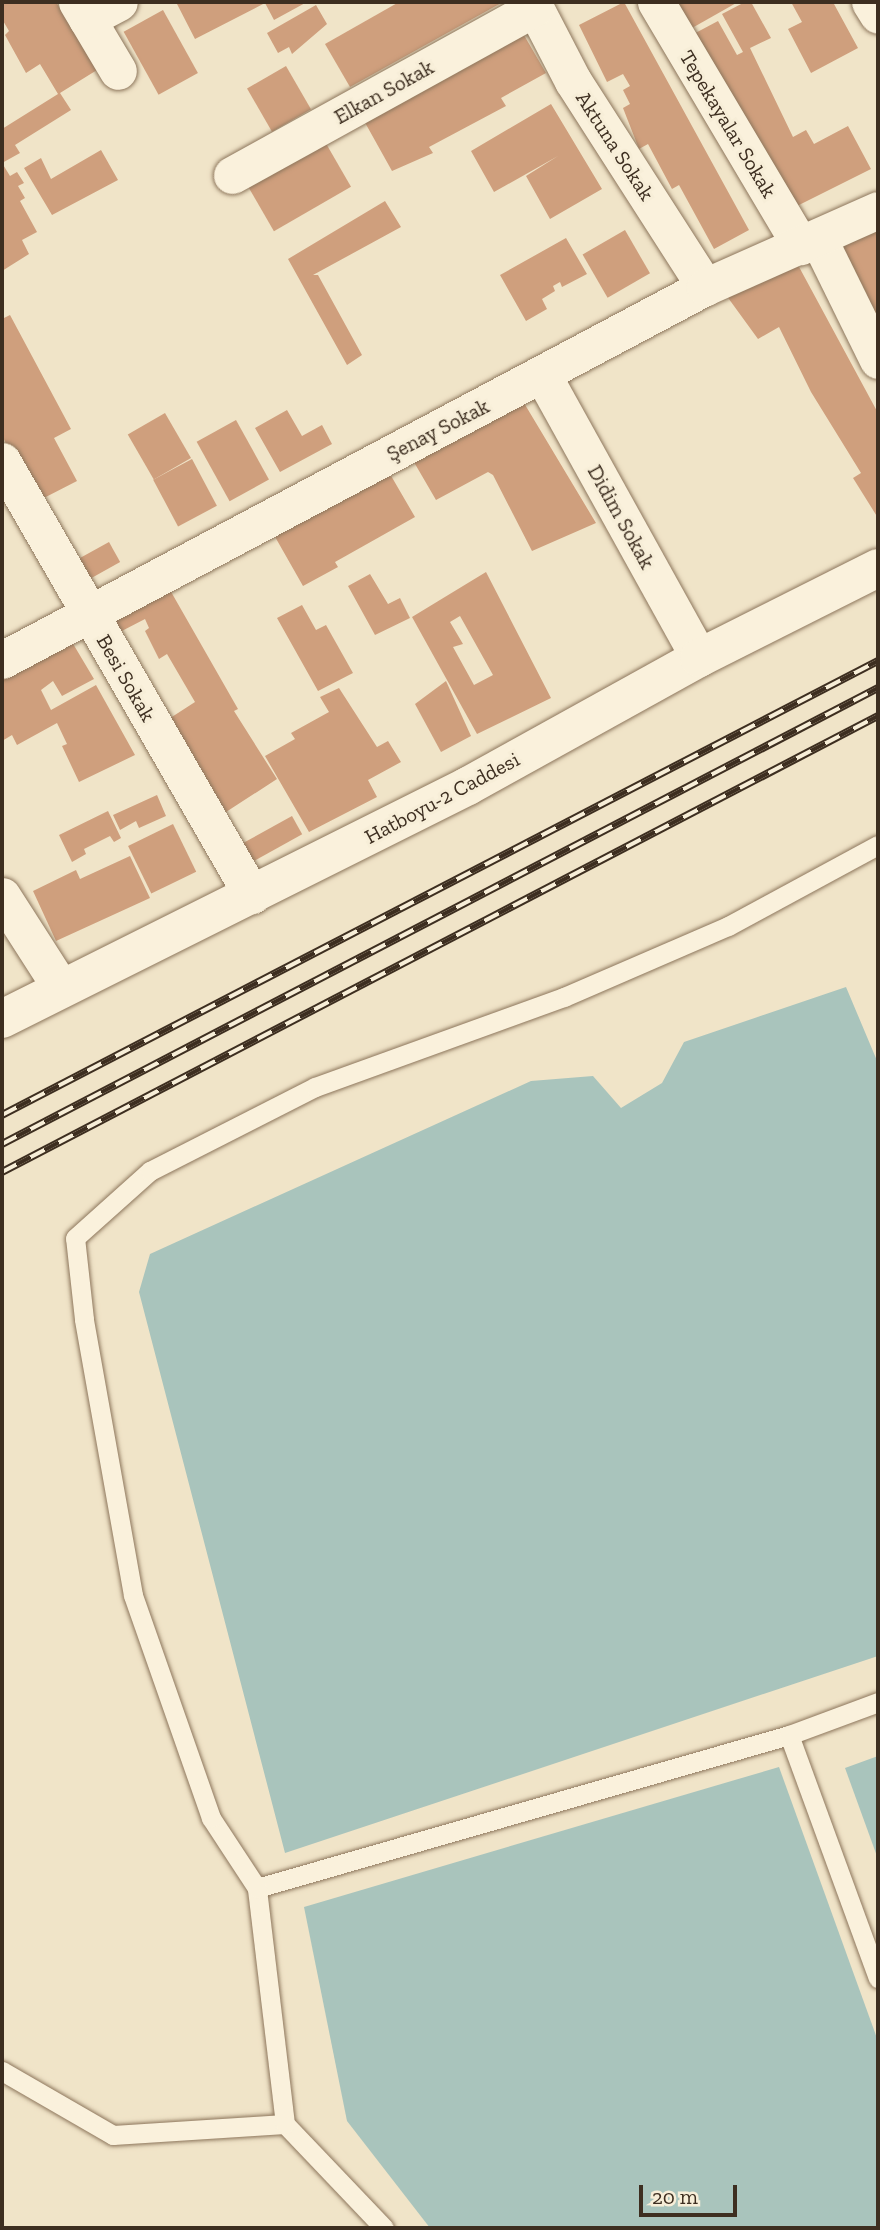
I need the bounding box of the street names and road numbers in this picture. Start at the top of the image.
street label: Tepekayalar Sokak [674,46,782,202]
street label: Elkan Sokak [330,54,438,130]
street label: Aktuna Sokak [570,87,660,205]
street label: Şenay Sokak [382,393,494,467]
street label: Didim Sokak [582,461,660,573]
street label: Besi Sokak [91,630,161,726]
street label: Hatboyu-2 Caddesi [360,747,524,849]

